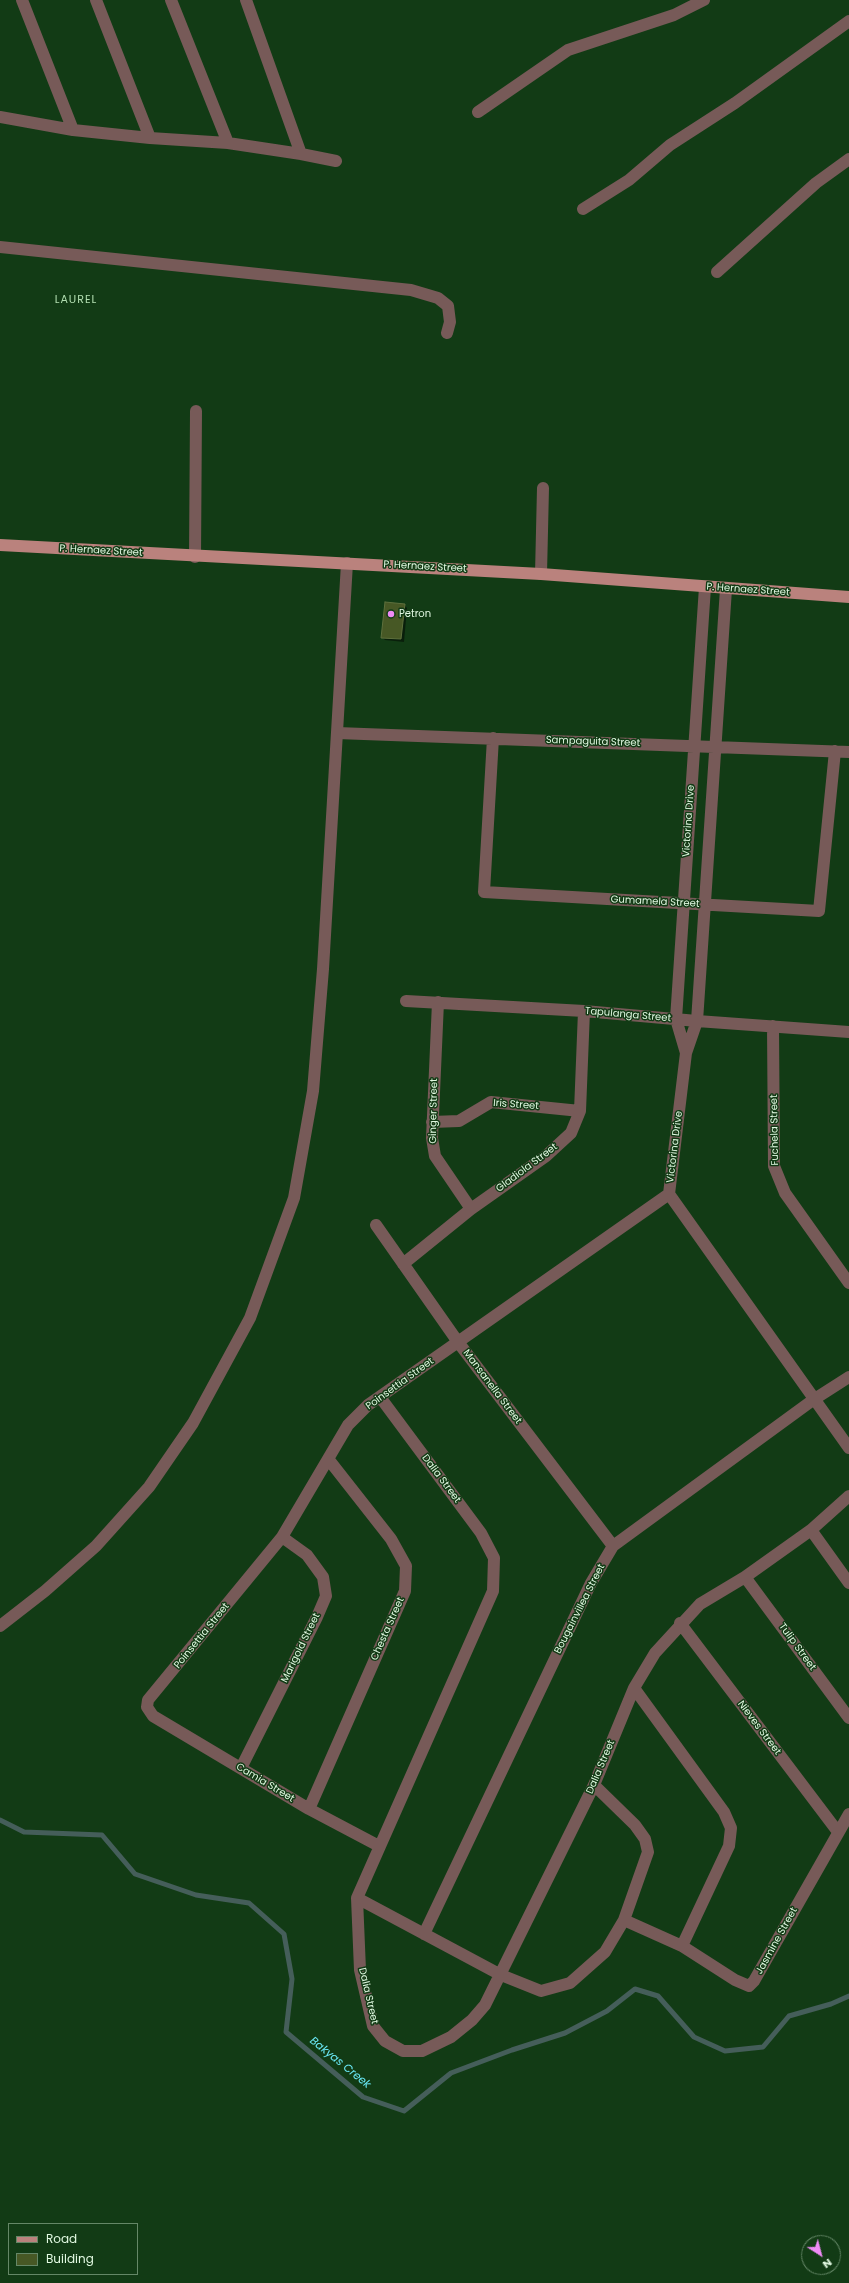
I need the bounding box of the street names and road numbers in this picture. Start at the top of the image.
street label: P. Hernaez Street [59,543,143,559]
street label: P. Hernaez Street [383,559,467,575]
street label: P. Hernaez Street [706,581,790,599]
street label: Sampaguita Street [546,734,640,750]
street label: Victorina Drive [680,784,698,858]
street label: Gumamela Street [610,894,700,910]
street label: Tapulanga Street [584,1005,672,1025]
street label: Ginger Street [427,1078,441,1144]
street label: Fuchela Street [768,1094,782,1166]
street label: Iris Street [493,1097,539,1113]
street label: Victorina Drive [665,1110,685,1184]
street label: Gladiola Street [494,1141,560,1195]
street label: Mansanella Street [460,1347,524,1427]
street label: Poinsettia Street [364,1355,436,1413]
street label: Dalia Street [419,1452,463,1506]
street label: Bougainvillea Street [552,1562,608,1656]
street label: Chesta Street [369,1596,407,1662]
street label: Poinsettia Street [172,1601,232,1671]
street label: Marigold Street [279,1611,323,1685]
street label: Tulip Street [776,1621,818,1673]
street label: Nieves Street [735,1699,783,1757]
street label: Dalia Street [584,1738,618,1796]
street label: Camia Street [234,1761,296,1805]
street label: Jasmine Street [754,1905,800,1977]
street label: Dalia Street [356,1967,380,2025]

